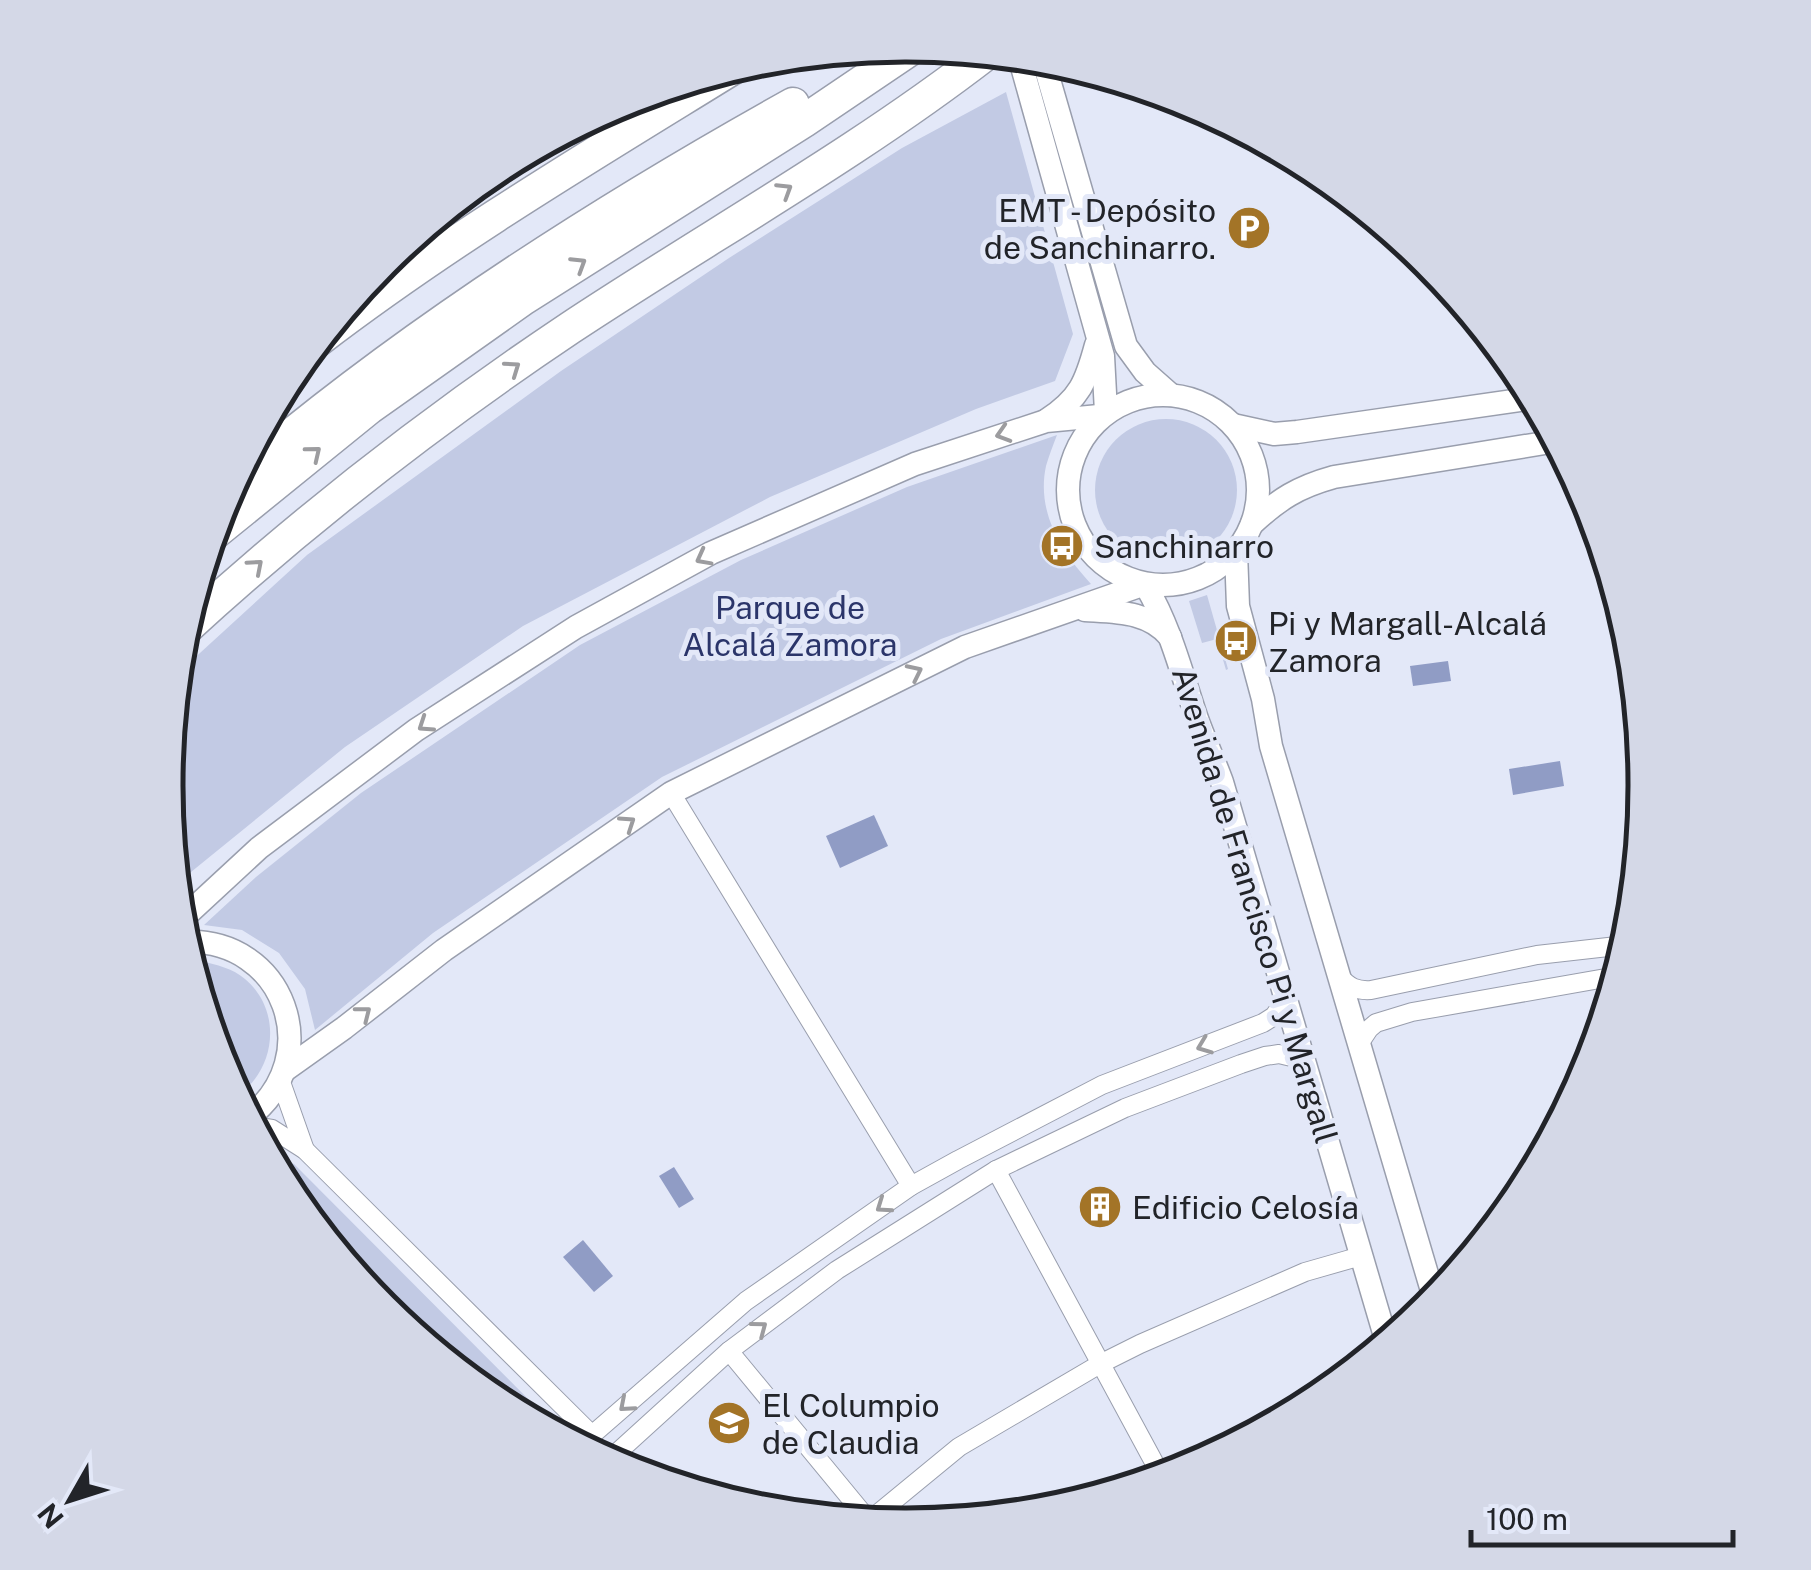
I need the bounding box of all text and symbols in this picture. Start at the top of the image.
one-way arrow [774,184,792,203]
place label: EMT - Depósito de Sanchinarro. [984,192,1216,266]
parking icon: EMT - Depósito de Sanchinarro. [1226,205,1272,251]
one-way arrow [568,257,586,276]
one-way arrow [502,362,521,380]
one-way arrow [996,422,1013,443]
one-way arrow [303,447,321,465]
bus stop icon: Sanchinarro [1039,523,1085,569]
place label: Sanchinarro [1094,528,1274,565]
one-way arrow [696,546,714,565]
one-way arrow [244,559,262,577]
park label: Parque de Alcalá Zamora [682,589,898,663]
place label: Pi y Margall-Alcalá Zamora [1268,605,1547,679]
bus stop icon: Pi y Margall-Alcalá Zamora [1213,618,1259,664]
street label: Avenida de Francisco Pi y Margall [1165,662,1345,1148]
one-way arrow [905,664,923,684]
one-way arrow [417,712,435,731]
one-way arrow [616,817,635,835]
one-way arrow [353,1007,371,1024]
one-way arrow [1197,1035,1214,1055]
building icon: Edificio Celosía [1077,1184,1123,1230]
place label: Edificio Celosía [1132,1189,1359,1226]
one-way arrow [875,1194,894,1212]
one-way arrow [749,1322,767,1339]
place label: El Columpio de Claudia [762,1387,940,1461]
one-way arrow [619,1393,638,1411]
school or university icon: El Columpio de Claudia [706,1400,752,1446]
north arrow [20,1450,120,1550]
scale bar [1471,1485,1734,1547]
text: N [30,1497,70,1535]
text: 100 m [1486,1501,1568,1537]

